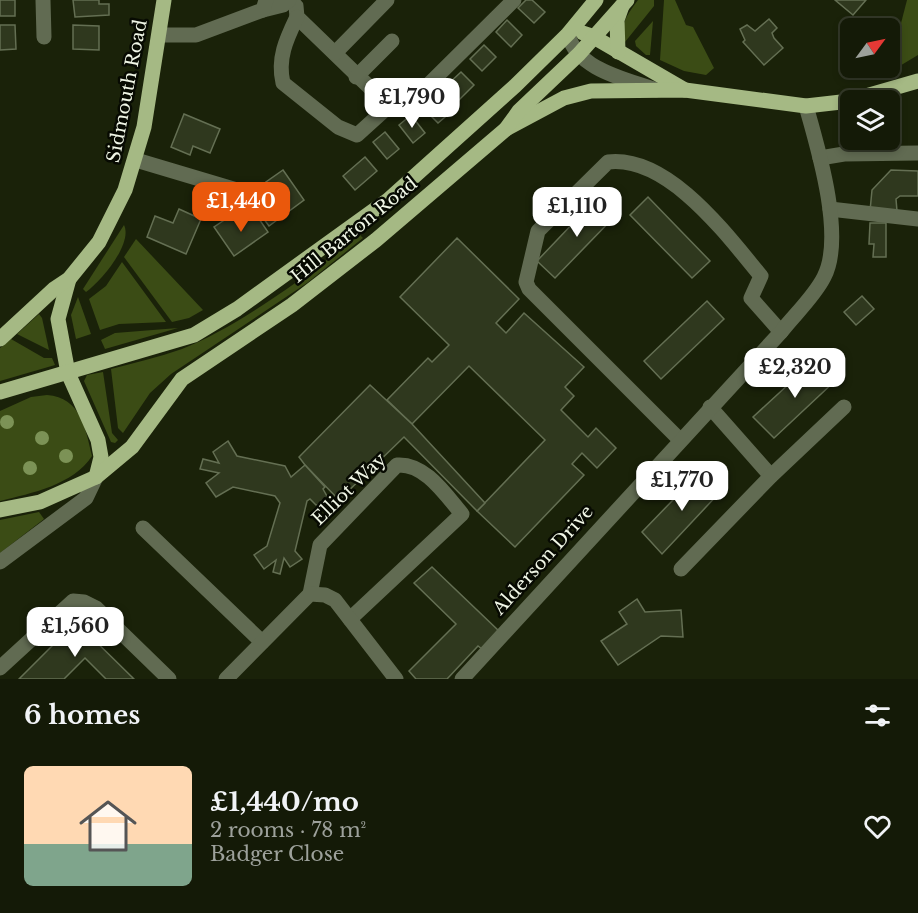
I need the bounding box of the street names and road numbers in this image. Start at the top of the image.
street label: Sidmouth Road [102,18,152,164]
street label: Hill Barton Road [286,172,422,288]
street label: Elliot Way [307,448,391,530]
street label: Alderson Drive [487,501,598,620]

